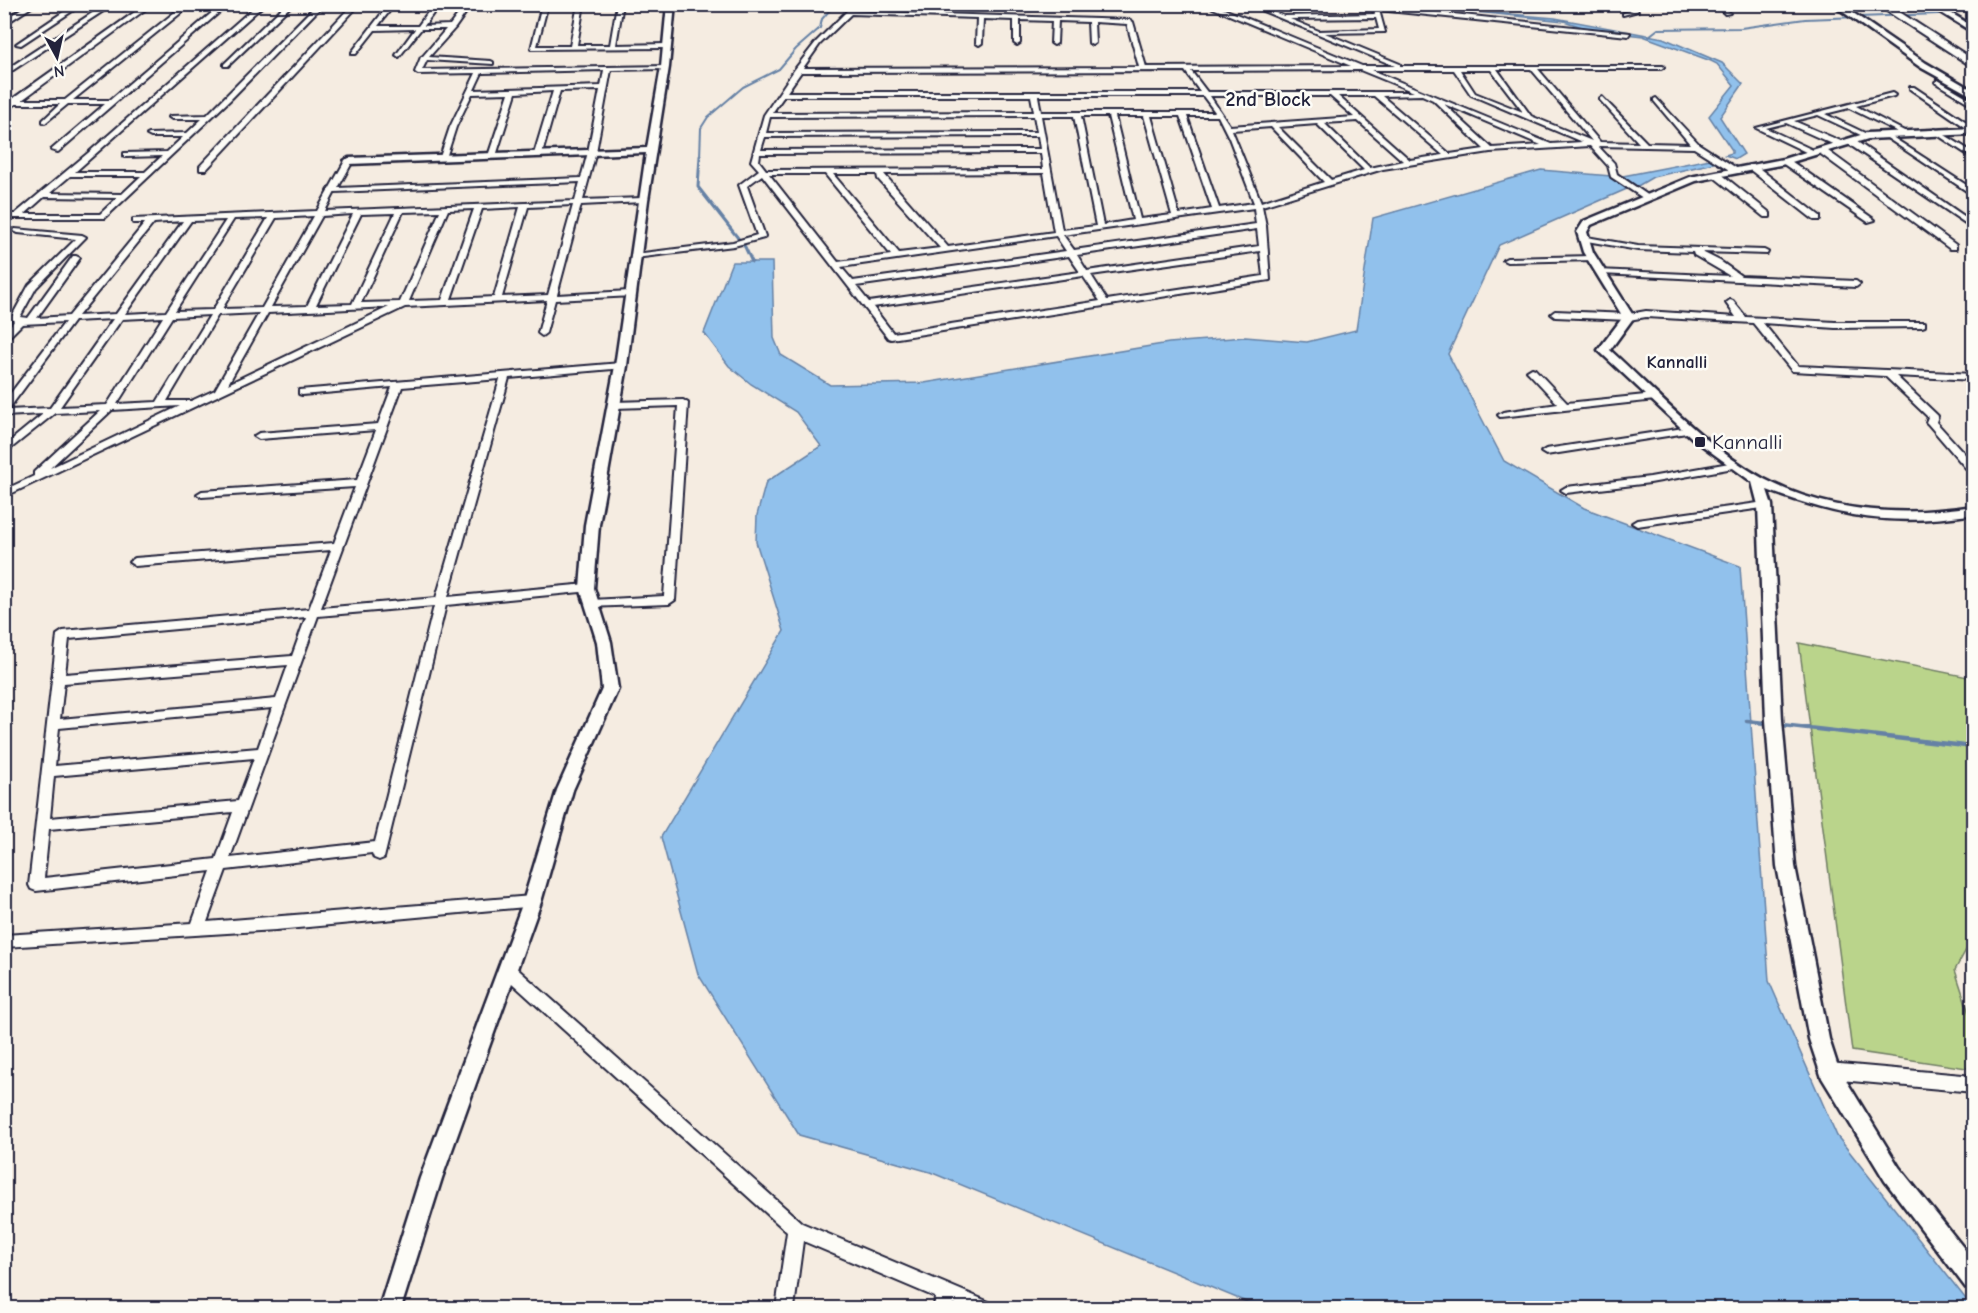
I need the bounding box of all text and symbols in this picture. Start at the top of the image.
north arrow [27,27,87,87]
text: N [53,61,65,81]
district label: 2nd Block [1226,88,1311,111]
district label: Kannalli [1647,352,1707,373]
place label: Kannalli [1712,430,1783,454]
marker: Kannalli [1693,435,1707,449]

